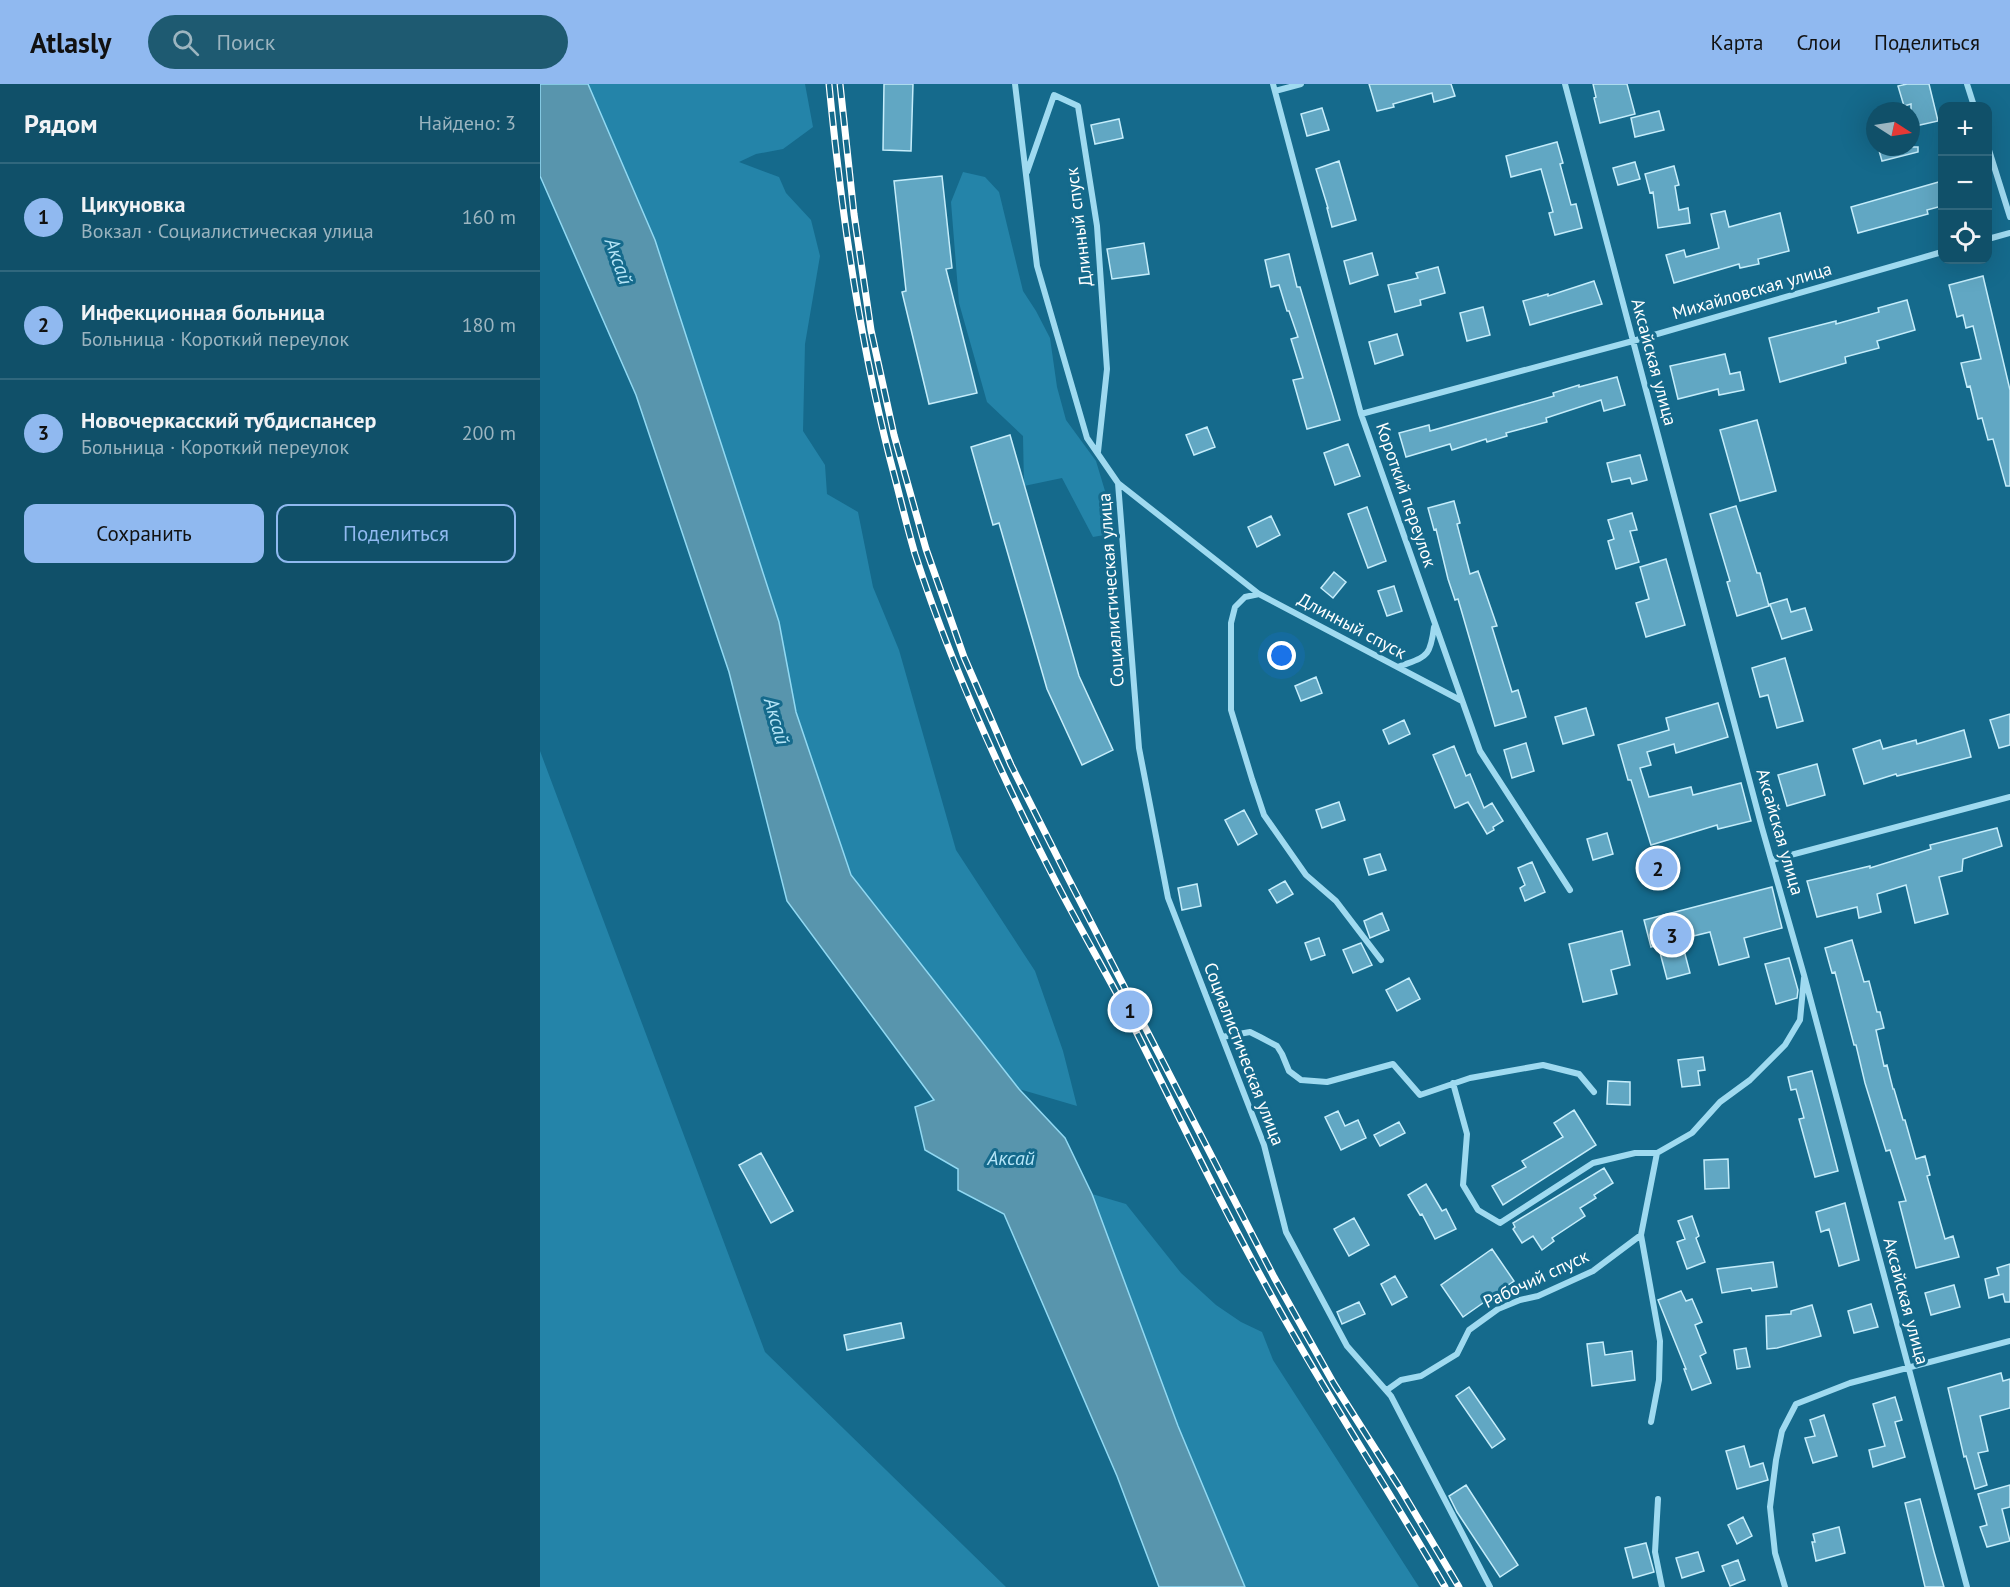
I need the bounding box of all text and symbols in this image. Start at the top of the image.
search box [148,15,568,69]
text: Atlasly [30,24,112,61]
icon: search [169,26,202,59]
text: Поиск [217,28,275,56]
text: Карта [1710,29,1763,56]
text: Слои [1796,29,1841,56]
text: Поделиться [1874,29,1980,56]
north arrow [1866,102,1920,156]
map controls [1938,102,1992,264]
button: + [1938,102,1992,156]
text: Рядом [24,107,98,140]
text: Найдено: 3 [419,110,516,136]
button: − [1938,156,1992,210]
street label: Длинный спуск [1060,166,1097,288]
text: Цикуновка [81,190,185,218]
text: 1 [38,204,49,230]
text: 160 m [462,204,516,230]
button: locate [1938,210,1992,264]
text: Вокзал · Социалистическая улица [81,218,374,244]
water label: Аксай [599,233,639,288]
street label: Михайловская улица [1670,257,1834,324]
street label: Аксайская улица [1626,296,1682,428]
text: Инфекционная больница [81,298,325,326]
text: 2 [38,312,49,338]
text: 180 m [462,312,516,338]
text: Больница · Короткий переулок [81,326,349,352]
text: Новочеркасский тубдиспансер [81,406,376,434]
street label: Короткий переулок [1371,419,1442,571]
text: 3 [38,420,49,446]
text: 200 m [462,420,516,446]
text: Больница · Короткий переулок [81,434,349,460]
street label: Социалистическая улица [1092,492,1129,688]
button: Сохранить [24,504,264,563]
button: Поделиться [276,504,516,563]
street label: Длинный спуск [1294,587,1411,664]
your location [1267,641,1296,670]
water label: Аксай [758,694,796,748]
street label: Аксайская улица [1751,766,1810,898]
pin: 2 [1638,846,1678,890]
pin: 3 [1652,912,1692,958]
street label: Социалистическая улица [1199,959,1290,1149]
pin: 1 [1110,988,1150,1032]
water label: Аксай [986,1145,1035,1171]
street label: Аксайская улица [1878,1235,1934,1367]
street label: Рабочий спуск [1479,1244,1593,1313]

